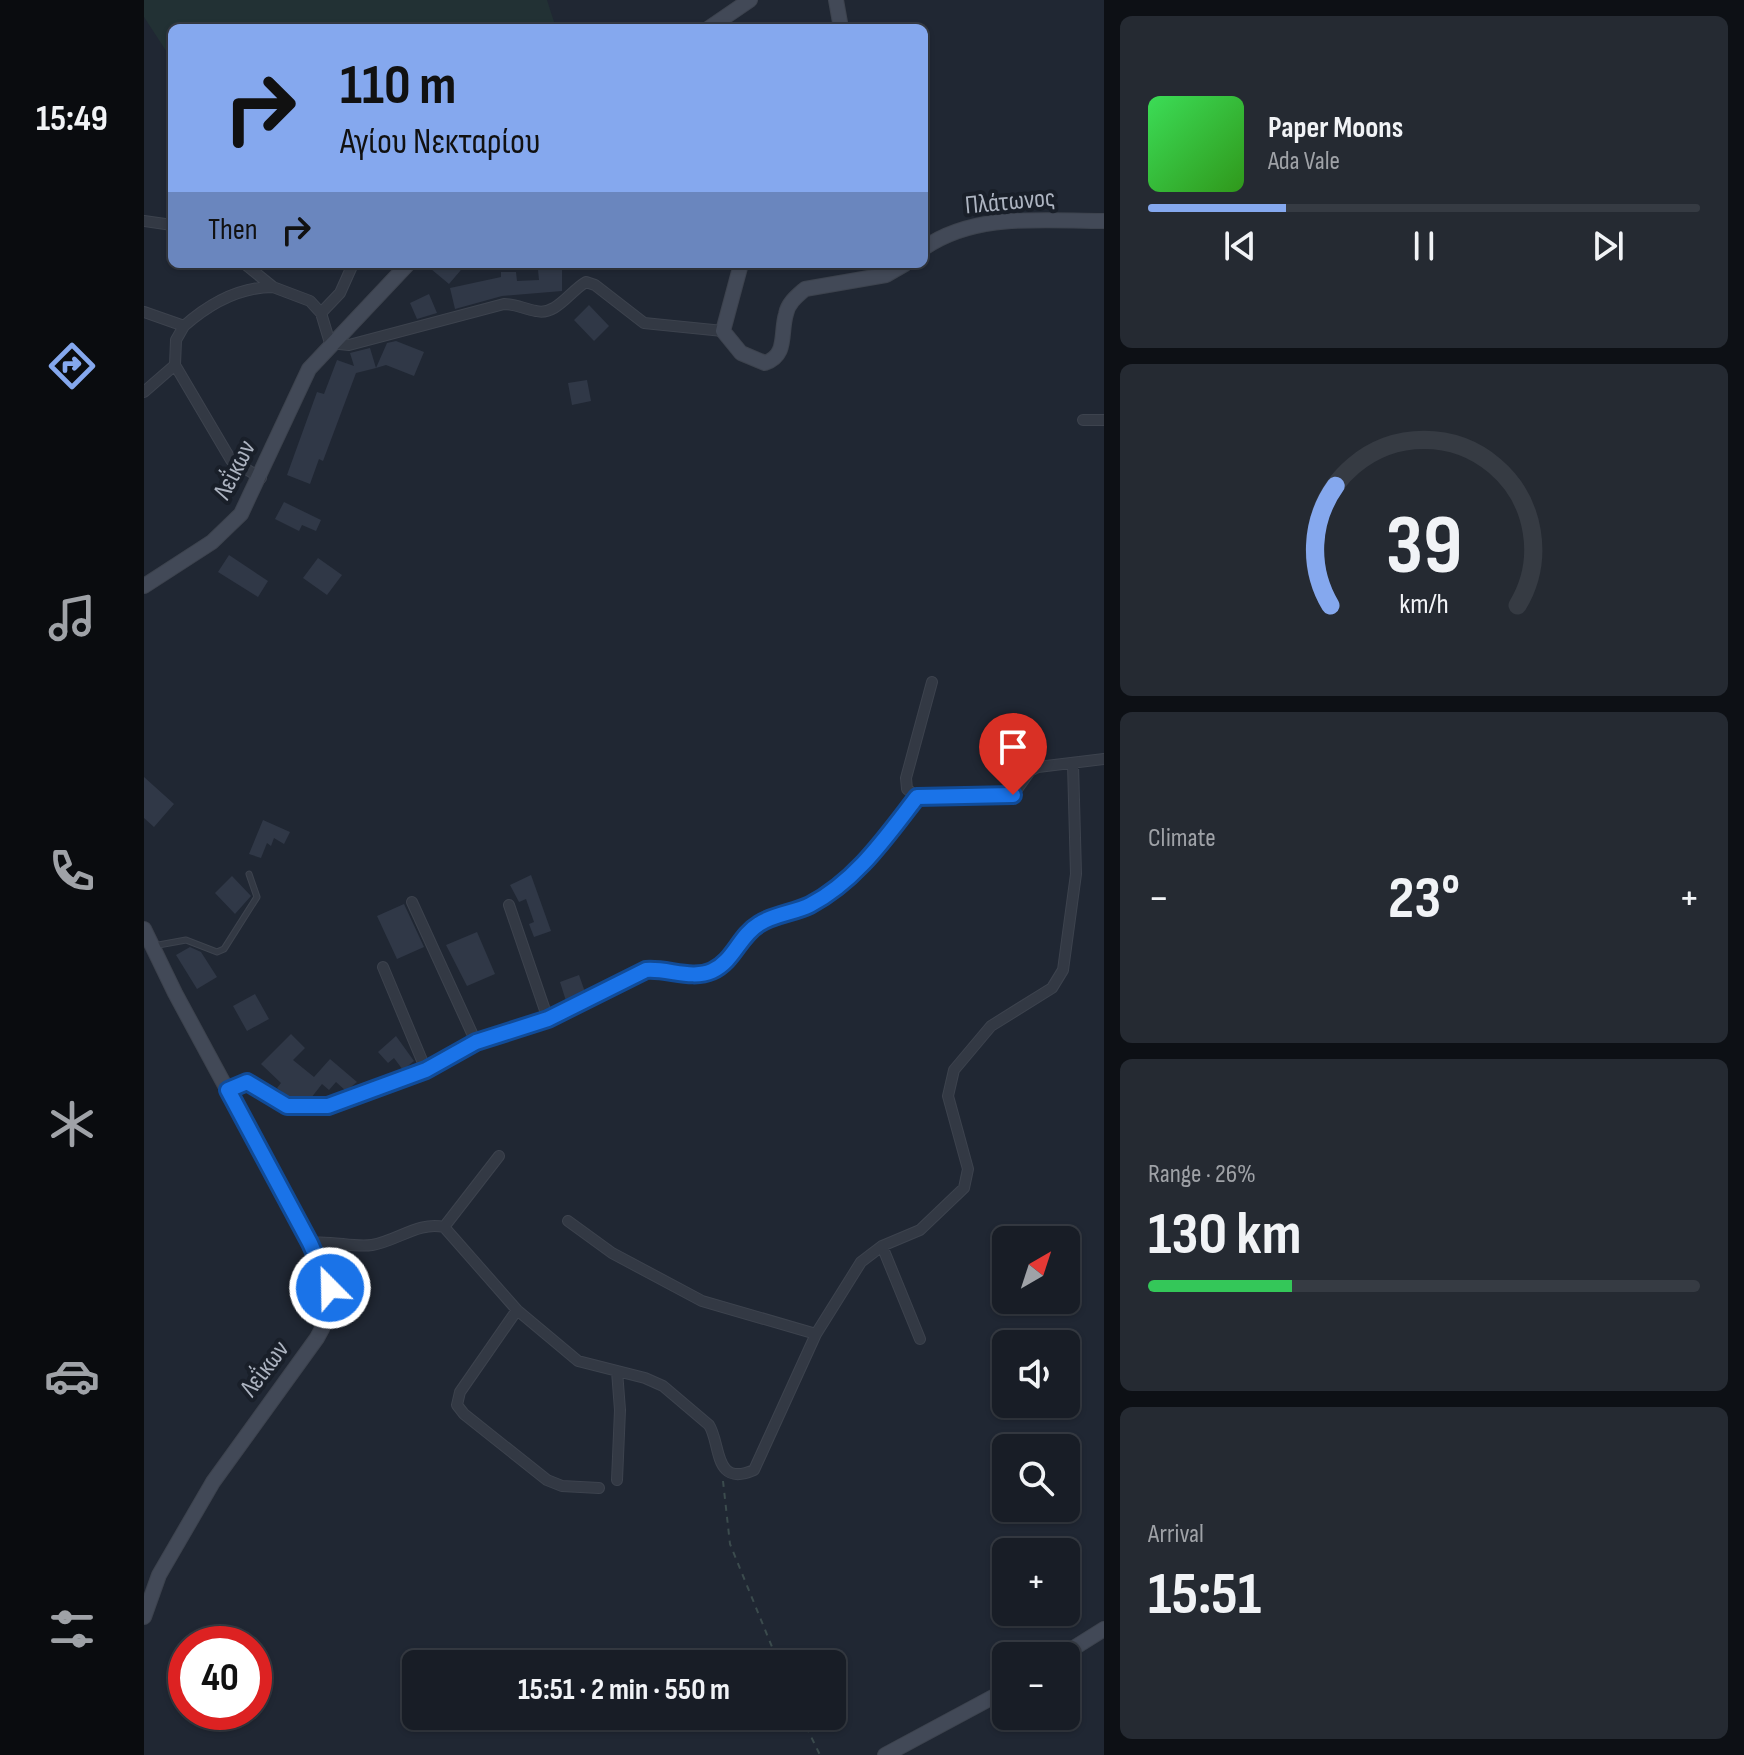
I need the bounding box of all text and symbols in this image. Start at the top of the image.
text: 110 m [340,53,456,120]
icon: right [208,56,312,160]
text: 15:49 [36,98,108,141]
text: Paper Moons [1268,110,1403,146]
text: Αγίου Νεκταρίου [340,121,540,164]
text: Ada Vale [1268,146,1340,177]
street label: Πλάτωνος [964,183,1056,221]
icon: right [274,208,318,252]
text: Then [208,212,258,248]
icon: previous [1218,224,1262,268]
icon: pause [1402,224,1446,268]
icon: next [1586,224,1630,268]
icon: directions [44,338,100,394]
street label: Λεΐκων [207,435,263,506]
text: 39 [1386,496,1462,596]
text: km/h [1399,587,1449,622]
icon: music [44,590,100,646]
pin [979,713,1047,795]
icon: arrive [991,725,1035,769]
text: Climate [1148,823,1216,854]
icon: phone [44,843,100,899]
text: 23° [1388,863,1460,935]
text: − [1148,872,1170,925]
text: + [1678,872,1700,925]
icon: climate [44,1096,100,1152]
text: Range · 26% [1148,1159,1256,1190]
text: 130 km [1148,1199,1301,1271]
north arrow [992,1226,1080,1314]
map controls [992,1226,1080,1730]
position arrow [288,1246,372,1330]
button: sound [992,1330,1080,1418]
street label: Λεΐκων [233,1335,296,1404]
icon: car [44,1348,100,1404]
button: search [992,1434,1080,1522]
text: Arrival [1148,1519,1204,1550]
button: + [992,1538,1080,1626]
text: 15:51 [1148,1559,1261,1631]
icon: filters [44,1601,100,1657]
speed limit sign: 40 [168,1626,272,1730]
button: − [992,1642,1080,1730]
text: 15:51 · 2 min · 550 m [518,1672,730,1708]

